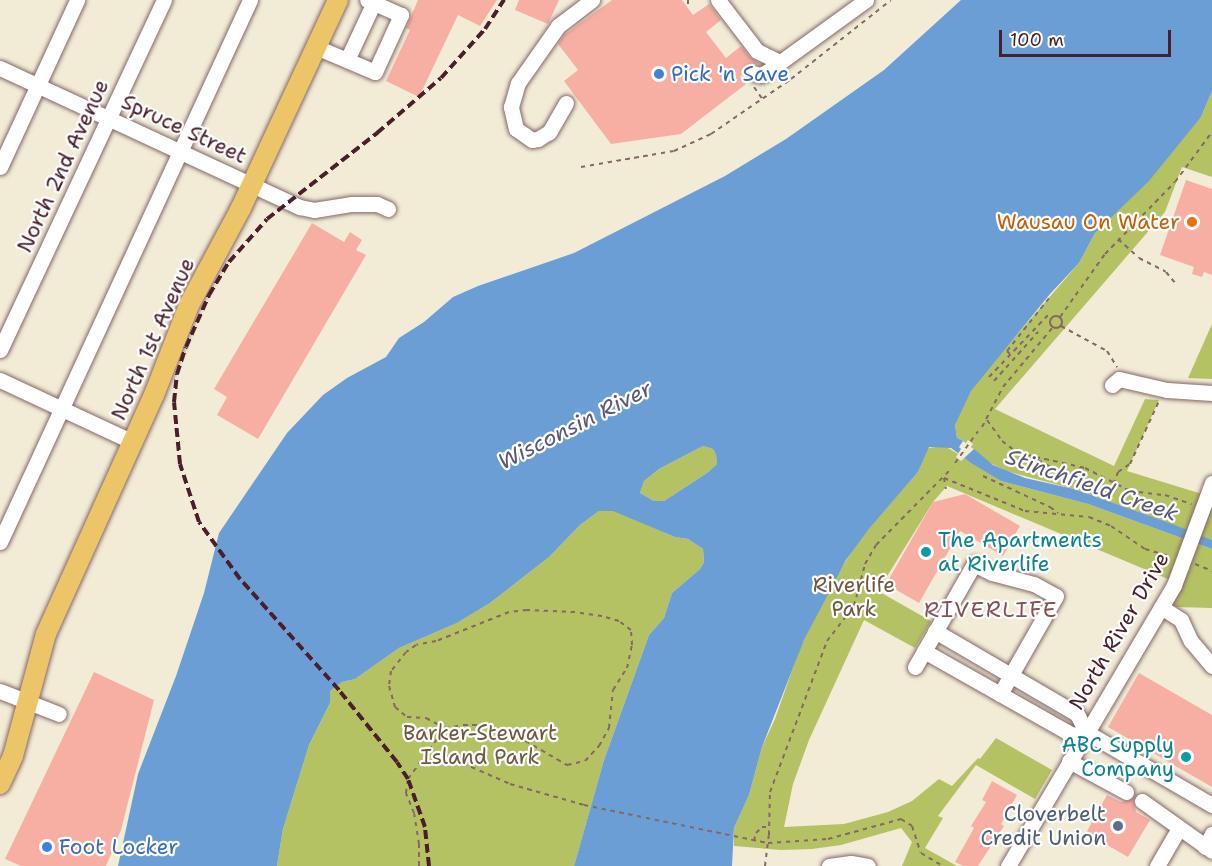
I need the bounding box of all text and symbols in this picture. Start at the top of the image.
scale bar [1002,18,1174,56]
text: 100 m [1010,28,1064,52]
place label: Pick 'n Save [671,61,789,87]
marker: Pick 'n Save [652,67,666,81]
street label: North 2nd Avenue [12,76,114,256]
street label: Spruce Street [117,89,251,169]
place label: Wausau On Water [997,209,1180,235]
marker: Wausau On Water [1185,215,1199,229]
street label: North 1st Avenue [106,254,200,424]
water label: Wisconsin River [494,375,656,475]
water label: Stinchfield Creek [1002,443,1182,527]
place label: The Apartments at Riverlife [938,527,1102,577]
marker: The Apartments at Riverlife [919,545,933,559]
street label: North River Drive [1064,548,1174,714]
park label: Riverlife Park [813,572,895,622]
district label: RIVERLIFE [924,597,1058,623]
park label: Barker-Stewart Island Park [403,720,557,770]
place label: ABC Supply Company [1061,732,1174,782]
marker: ABC Supply Company [1179,750,1193,764]
place label: Cloverbelt Credit Union [980,801,1106,851]
marker: Cloverbelt Credit Union [1111,819,1125,833]
place label: Foot Locker [59,834,178,860]
marker: Foot Locker [40,840,54,854]

